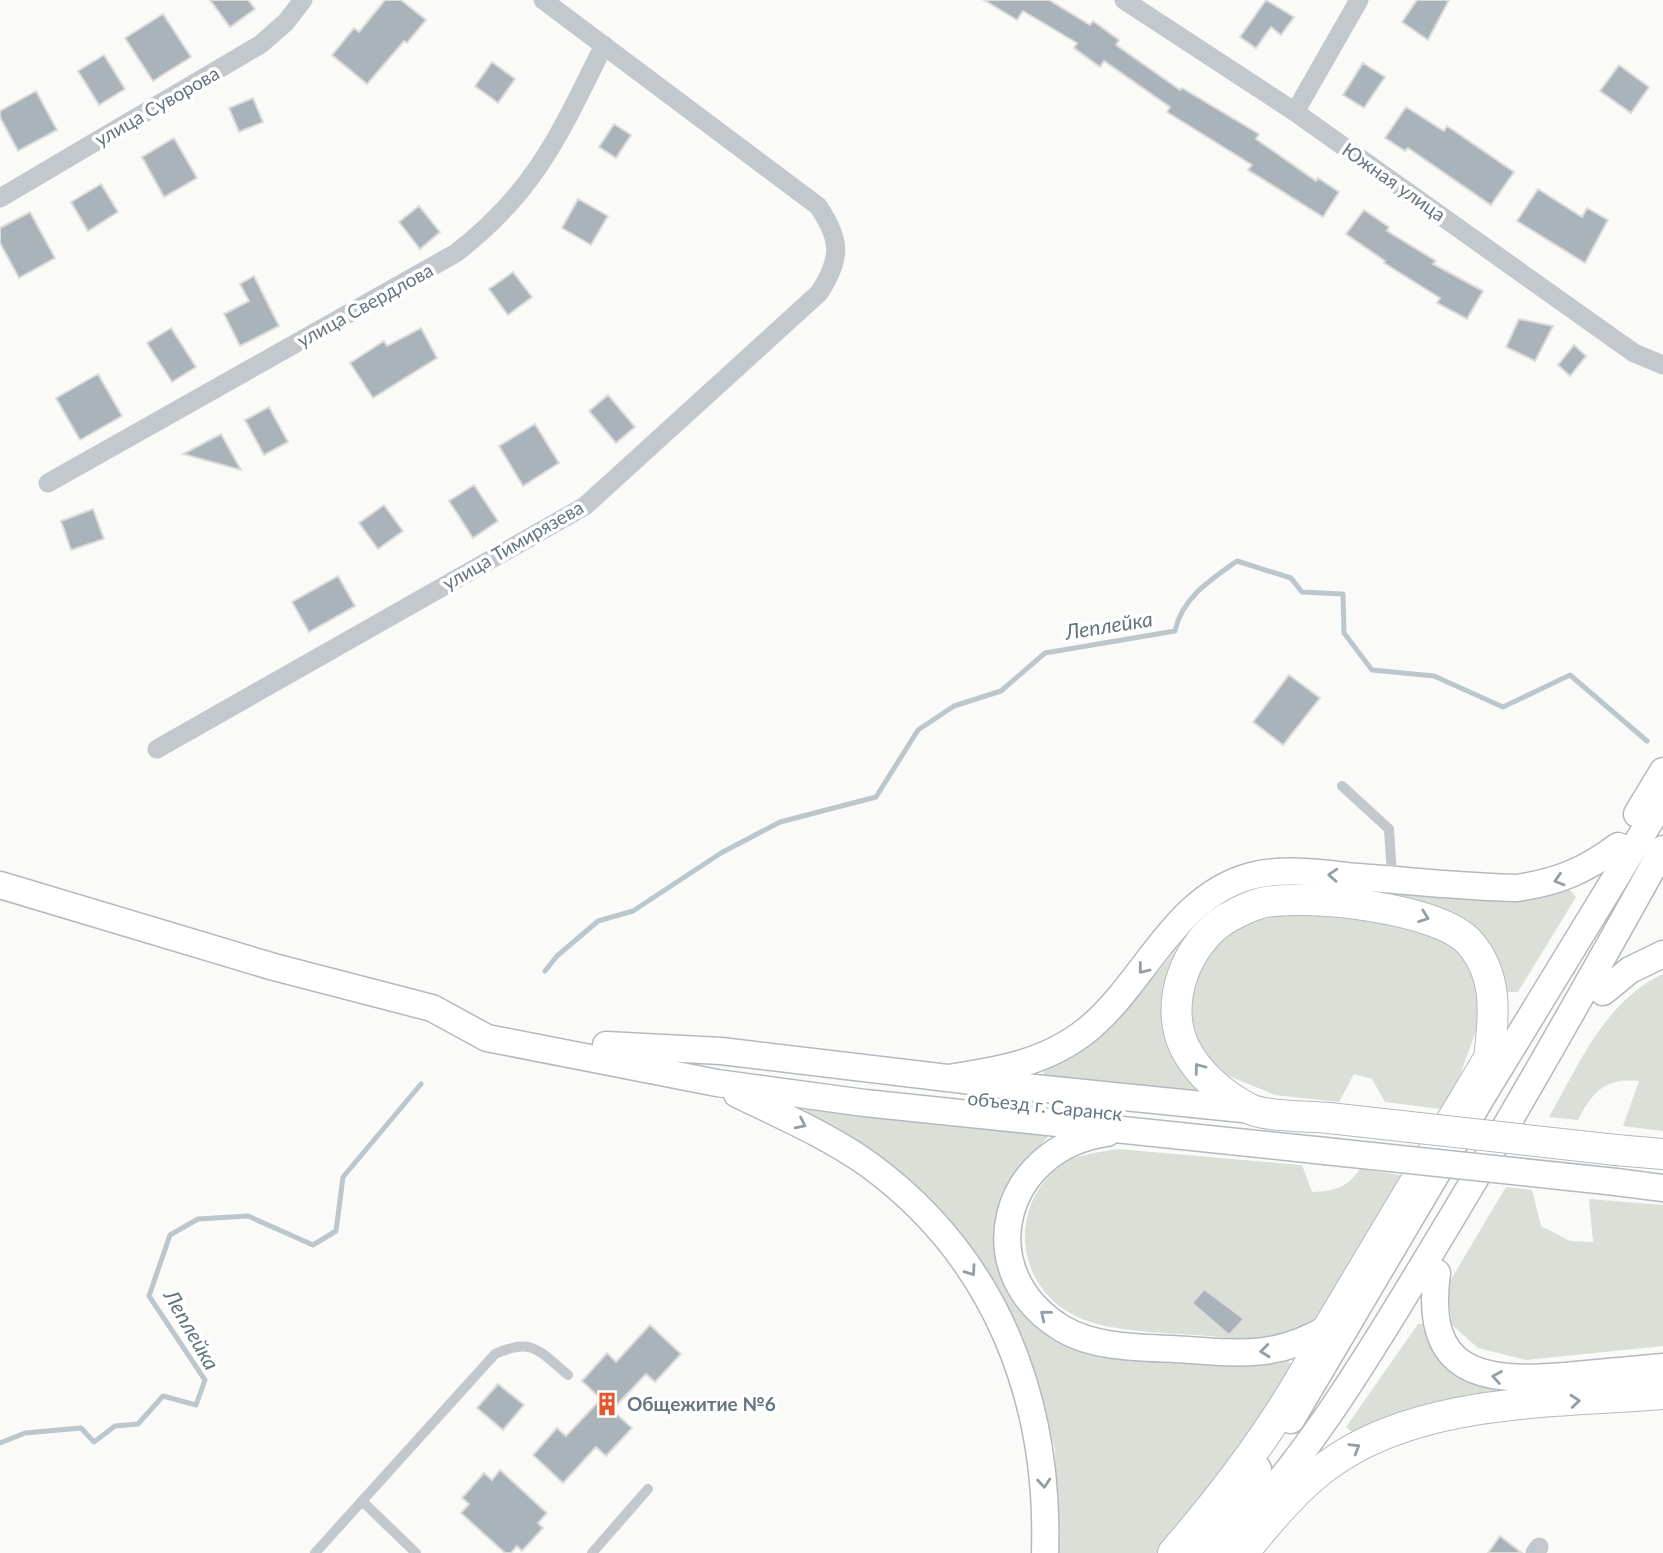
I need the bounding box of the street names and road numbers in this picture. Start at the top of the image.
street label: улица Суворова [91,61,223,150]
street label: Южная улица [1338,138,1450,226]
street label: улица Свердлова [293,258,437,351]
street label: улица Тимирязева [438,495,587,594]
street label: объезд г. Саранск [966,1086,1124,1125]

